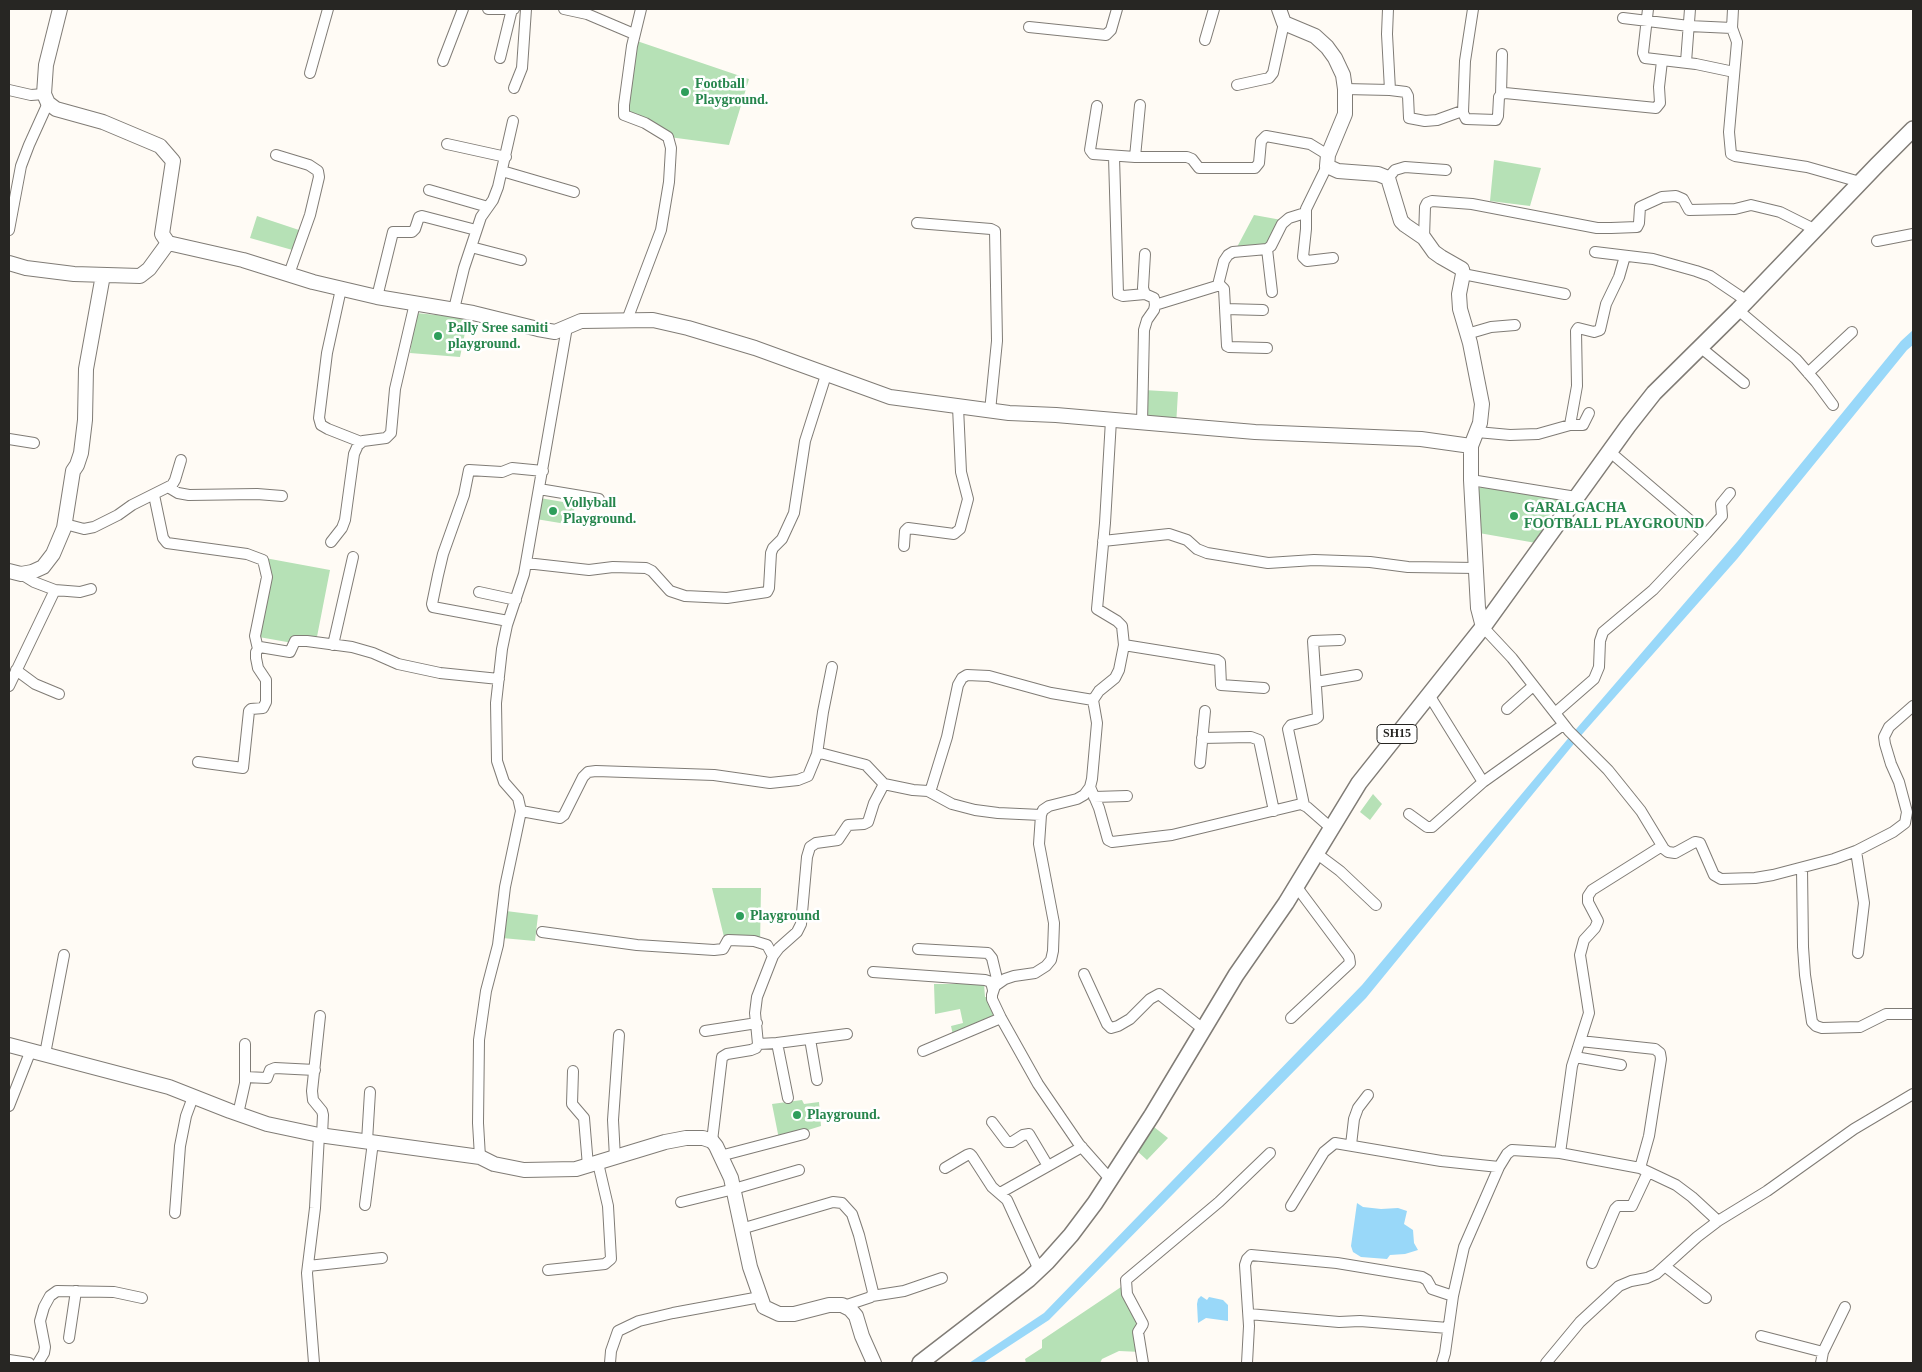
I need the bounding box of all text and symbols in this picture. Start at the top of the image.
place label: Football Playground. [695,76,768,108]
marker: Football Playground. [679,86,691,98]
place label: Pally Sree samiti playground. [448,320,548,352]
marker: Pally Sree samiti playground. [432,330,444,342]
place label: Vollyball Playground. [563,495,636,528]
place label: GARALGACHA FOOTBALL PLAYGROUND [1524,500,1704,532]
marker: Vollyball Playground. [547,505,559,517]
marker: GARALGACHA FOOTBALL PLAYGROUND [1508,510,1520,522]
road number: SH15 [1377,724,1417,744]
place label: Playground [750,908,820,924]
marker: Playground [734,910,746,922]
place label: Playground. [807,1107,880,1123]
marker: Playground. [791,1109,803,1121]

